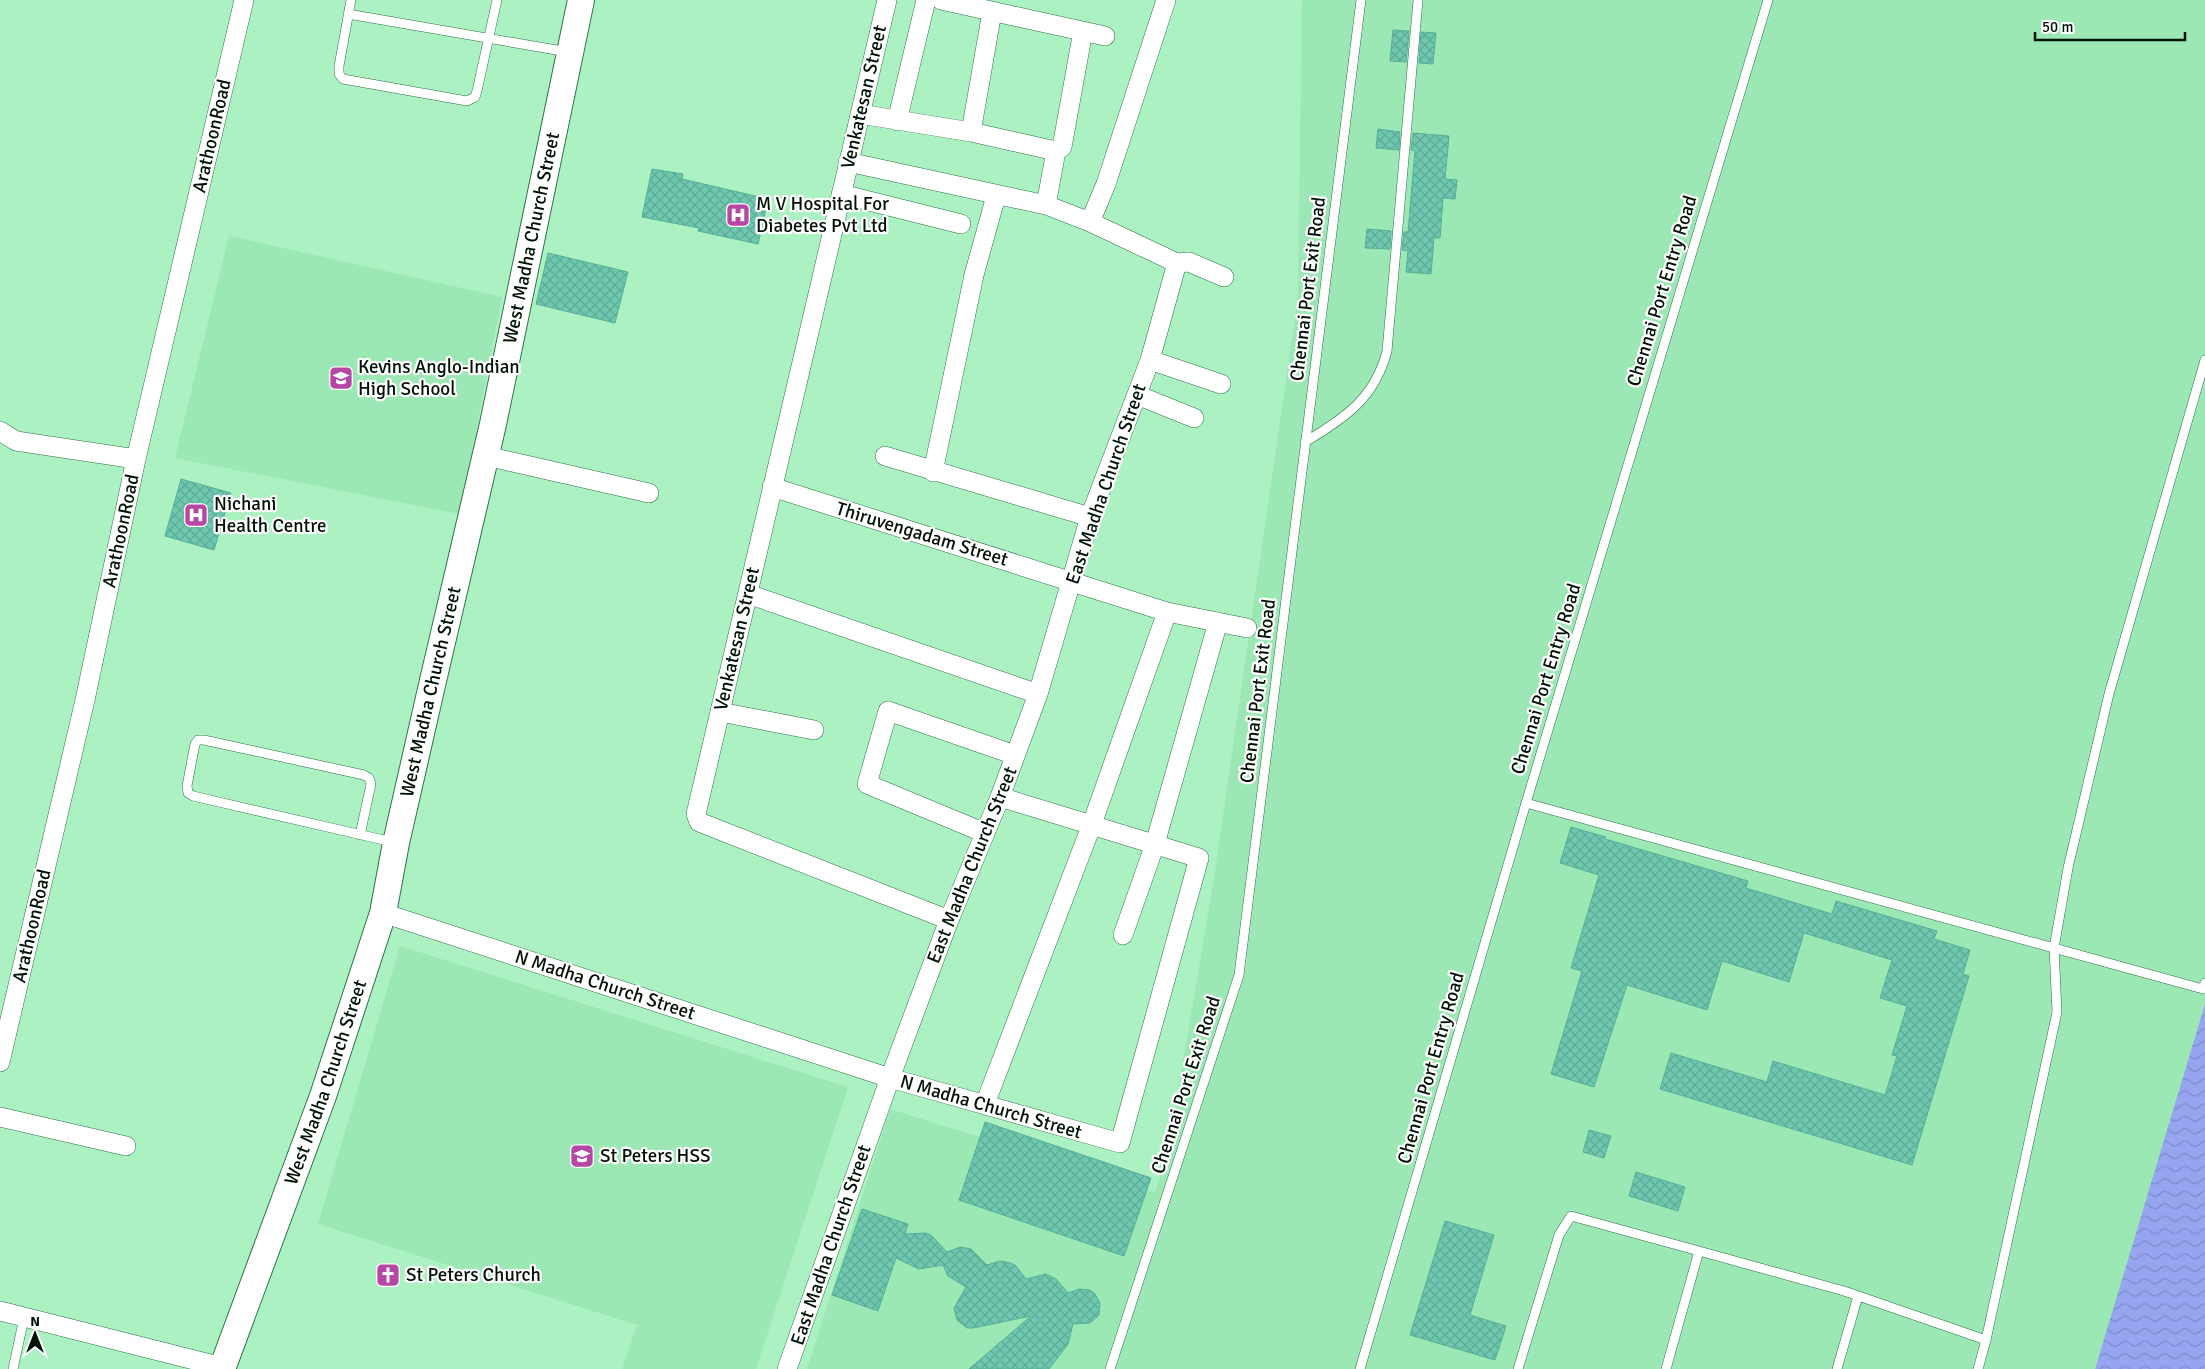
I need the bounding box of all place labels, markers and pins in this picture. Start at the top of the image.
place label: M V Hospital For Diabetes Pvt Ltd [756,192,889,238]
hospital icon: M V Hospital For Diabetes Pvt Ltd [725,202,751,228]
place label: Kevins Anglo-Indian High School [358,355,520,401]
school or university icon: Kevins Anglo-Indian High School [328,365,354,391]
place label: Nichani Health Centre [214,492,326,538]
hospital icon: Nichani Health Centre [183,502,209,528]
school or university icon: St Peters HSS [569,1143,595,1169]
place label: St Peters HSS [600,1144,711,1168]
church icon: St Peters Church [375,1262,401,1288]
place label: St Peters Church [406,1263,541,1287]

